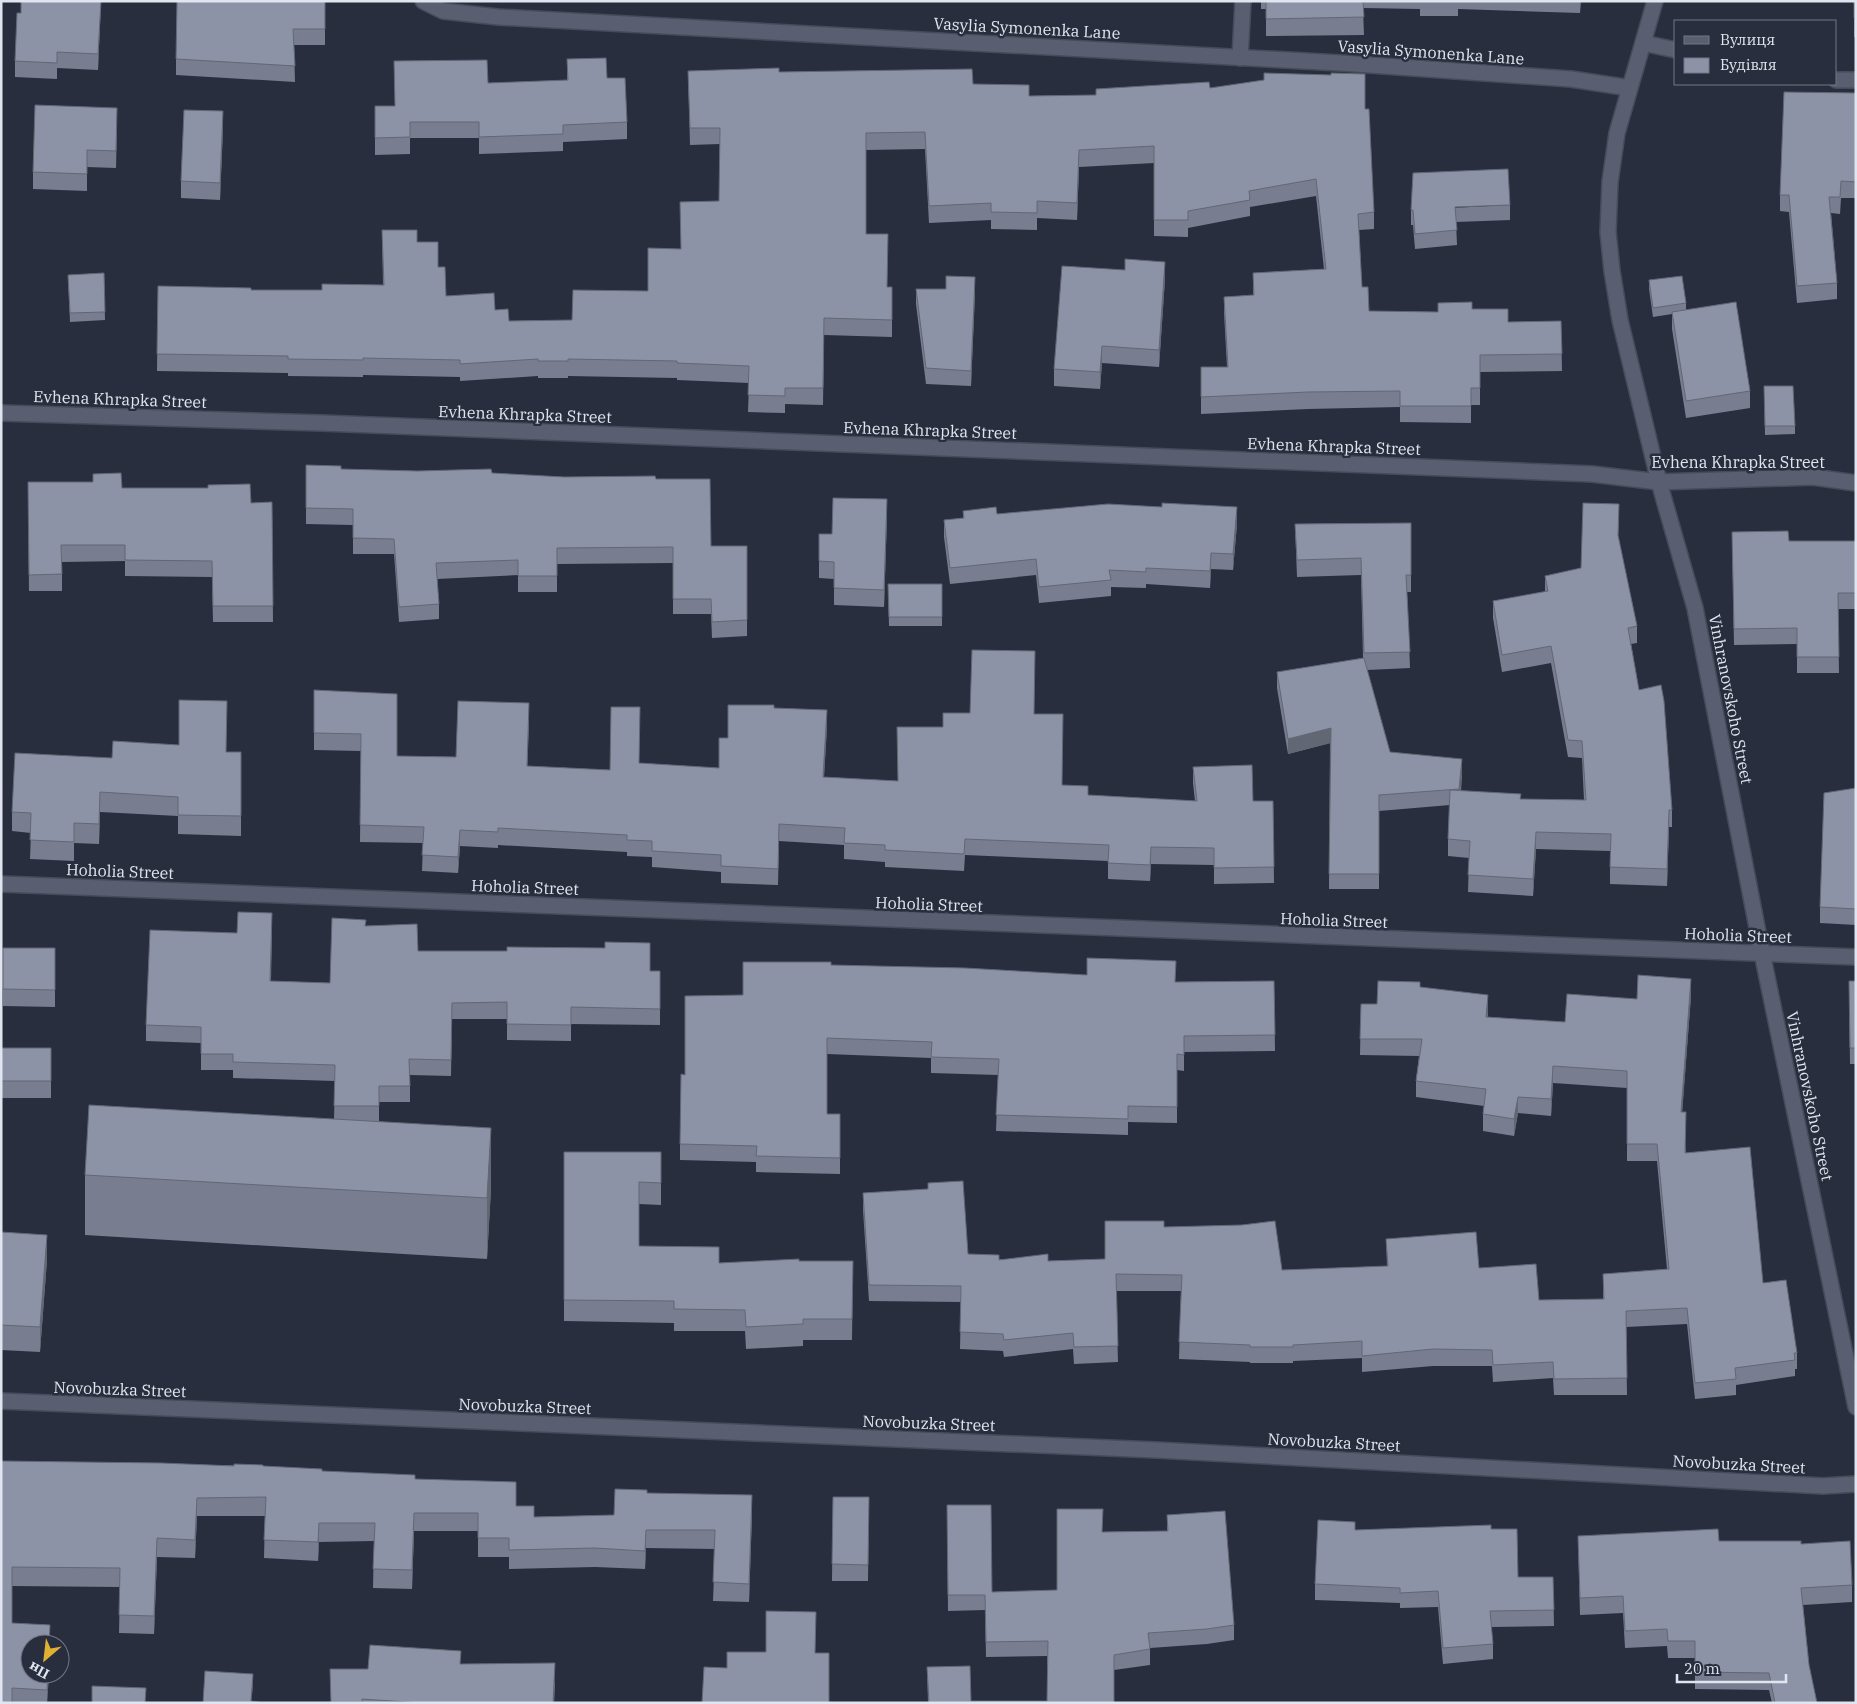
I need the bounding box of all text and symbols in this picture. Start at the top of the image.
street label: Vasylia Symonenka Lane [933,13,1121,43]
legend [1674,20,1837,85]
text: Вулиця [1720,30,1775,49]
street label: Vasylia Symonenka Lane [1337,36,1525,68]
text: Будівля [1720,55,1777,74]
street label: Evhena Khrapka Street [33,386,207,412]
street label: Evhena Khrapka Street [438,401,612,427]
street label: Evhena Khrapka Street [843,417,1017,443]
street label: Evhena Khrapka Street [1247,433,1421,459]
street label: Evhena Khrapka Street [1651,452,1825,472]
street label: Vinhranovskoho Street [1705,612,1757,786]
street label: Hoholia Street [66,859,175,883]
street label: Hoholia Street [471,875,580,899]
street label: Hoholia Street [875,892,984,916]
street label: Hoholia Street [1280,908,1389,932]
street label: Hoholia Street [1684,923,1793,947]
street label: Vinhranovskoho Street [1782,1010,1838,1183]
street label: Novobuzka Street [53,1377,187,1401]
street label: Novobuzka Street [458,1394,592,1418]
street label: Novobuzka Street [862,1411,996,1435]
street label: Novobuzka Street [1267,1429,1401,1455]
street label: Novobuzka Street [1672,1451,1806,1477]
north arrow [20,1634,70,1684]
scale bar [1677,1652,1786,1684]
text: Пн [25,1658,52,1683]
text: 20 m [1684,1659,1720,1678]

